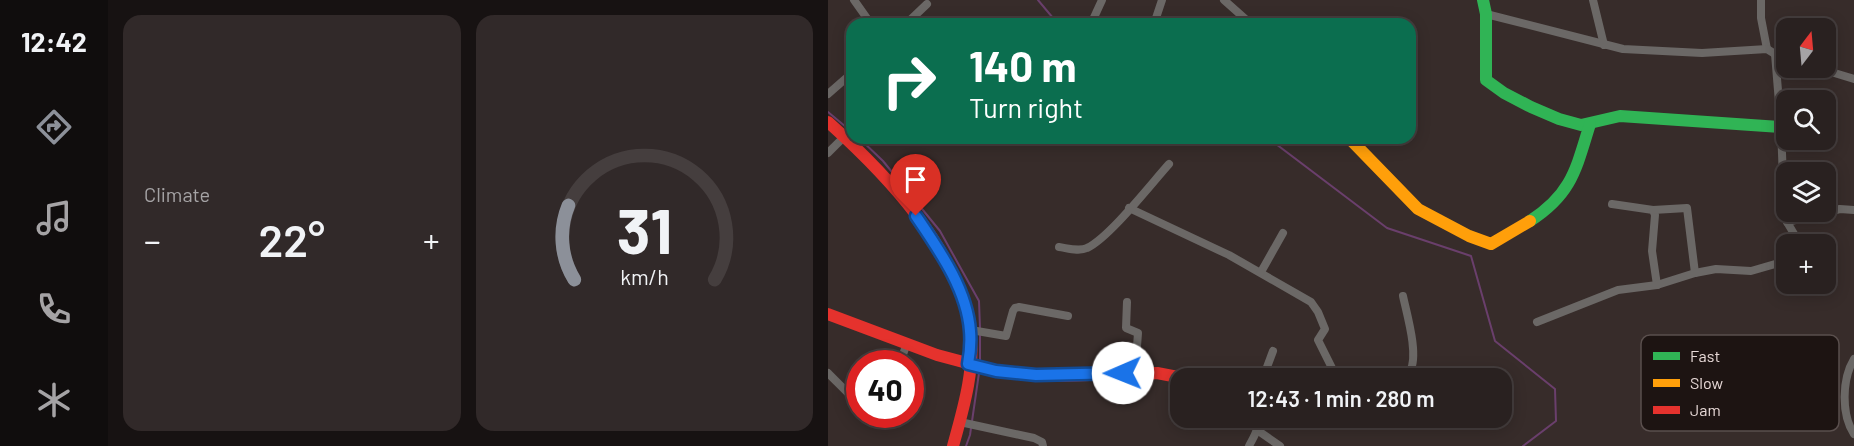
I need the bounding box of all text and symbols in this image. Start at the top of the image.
north arrow [1776,18,1836,78]
map controls [1776,18,1836,294]
text: 12:42 [21,25,87,57]
text: 140 m [969,40,1077,90]
icon: right [870,42,948,120]
button: search [1776,90,1836,150]
text: Turn right [969,91,1083,123]
icon: directions [33,106,75,148]
pin [890,154,941,216]
button: layers [1776,162,1836,222]
icon: arrive [899,163,932,196]
text: Climate [144,182,210,206]
text: 31 [616,192,672,266]
icon: music [33,197,75,239]
text: 22° [258,212,325,266]
text: − [144,220,161,260]
text: + [423,220,439,260]
button: + [1776,234,1836,294]
text: km/h [620,264,669,289]
icon: phone [33,288,75,330]
legend [1641,335,1839,431]
position arrow [1091,341,1155,405]
text: Fast [1690,346,1720,365]
speed limit sign: 40 [846,350,924,428]
text: Slow [1690,373,1723,392]
icon: climate [33,379,75,421]
text: 12:43 · 1 min · 280 m [1248,385,1434,411]
text: Jam [1690,400,1721,419]

